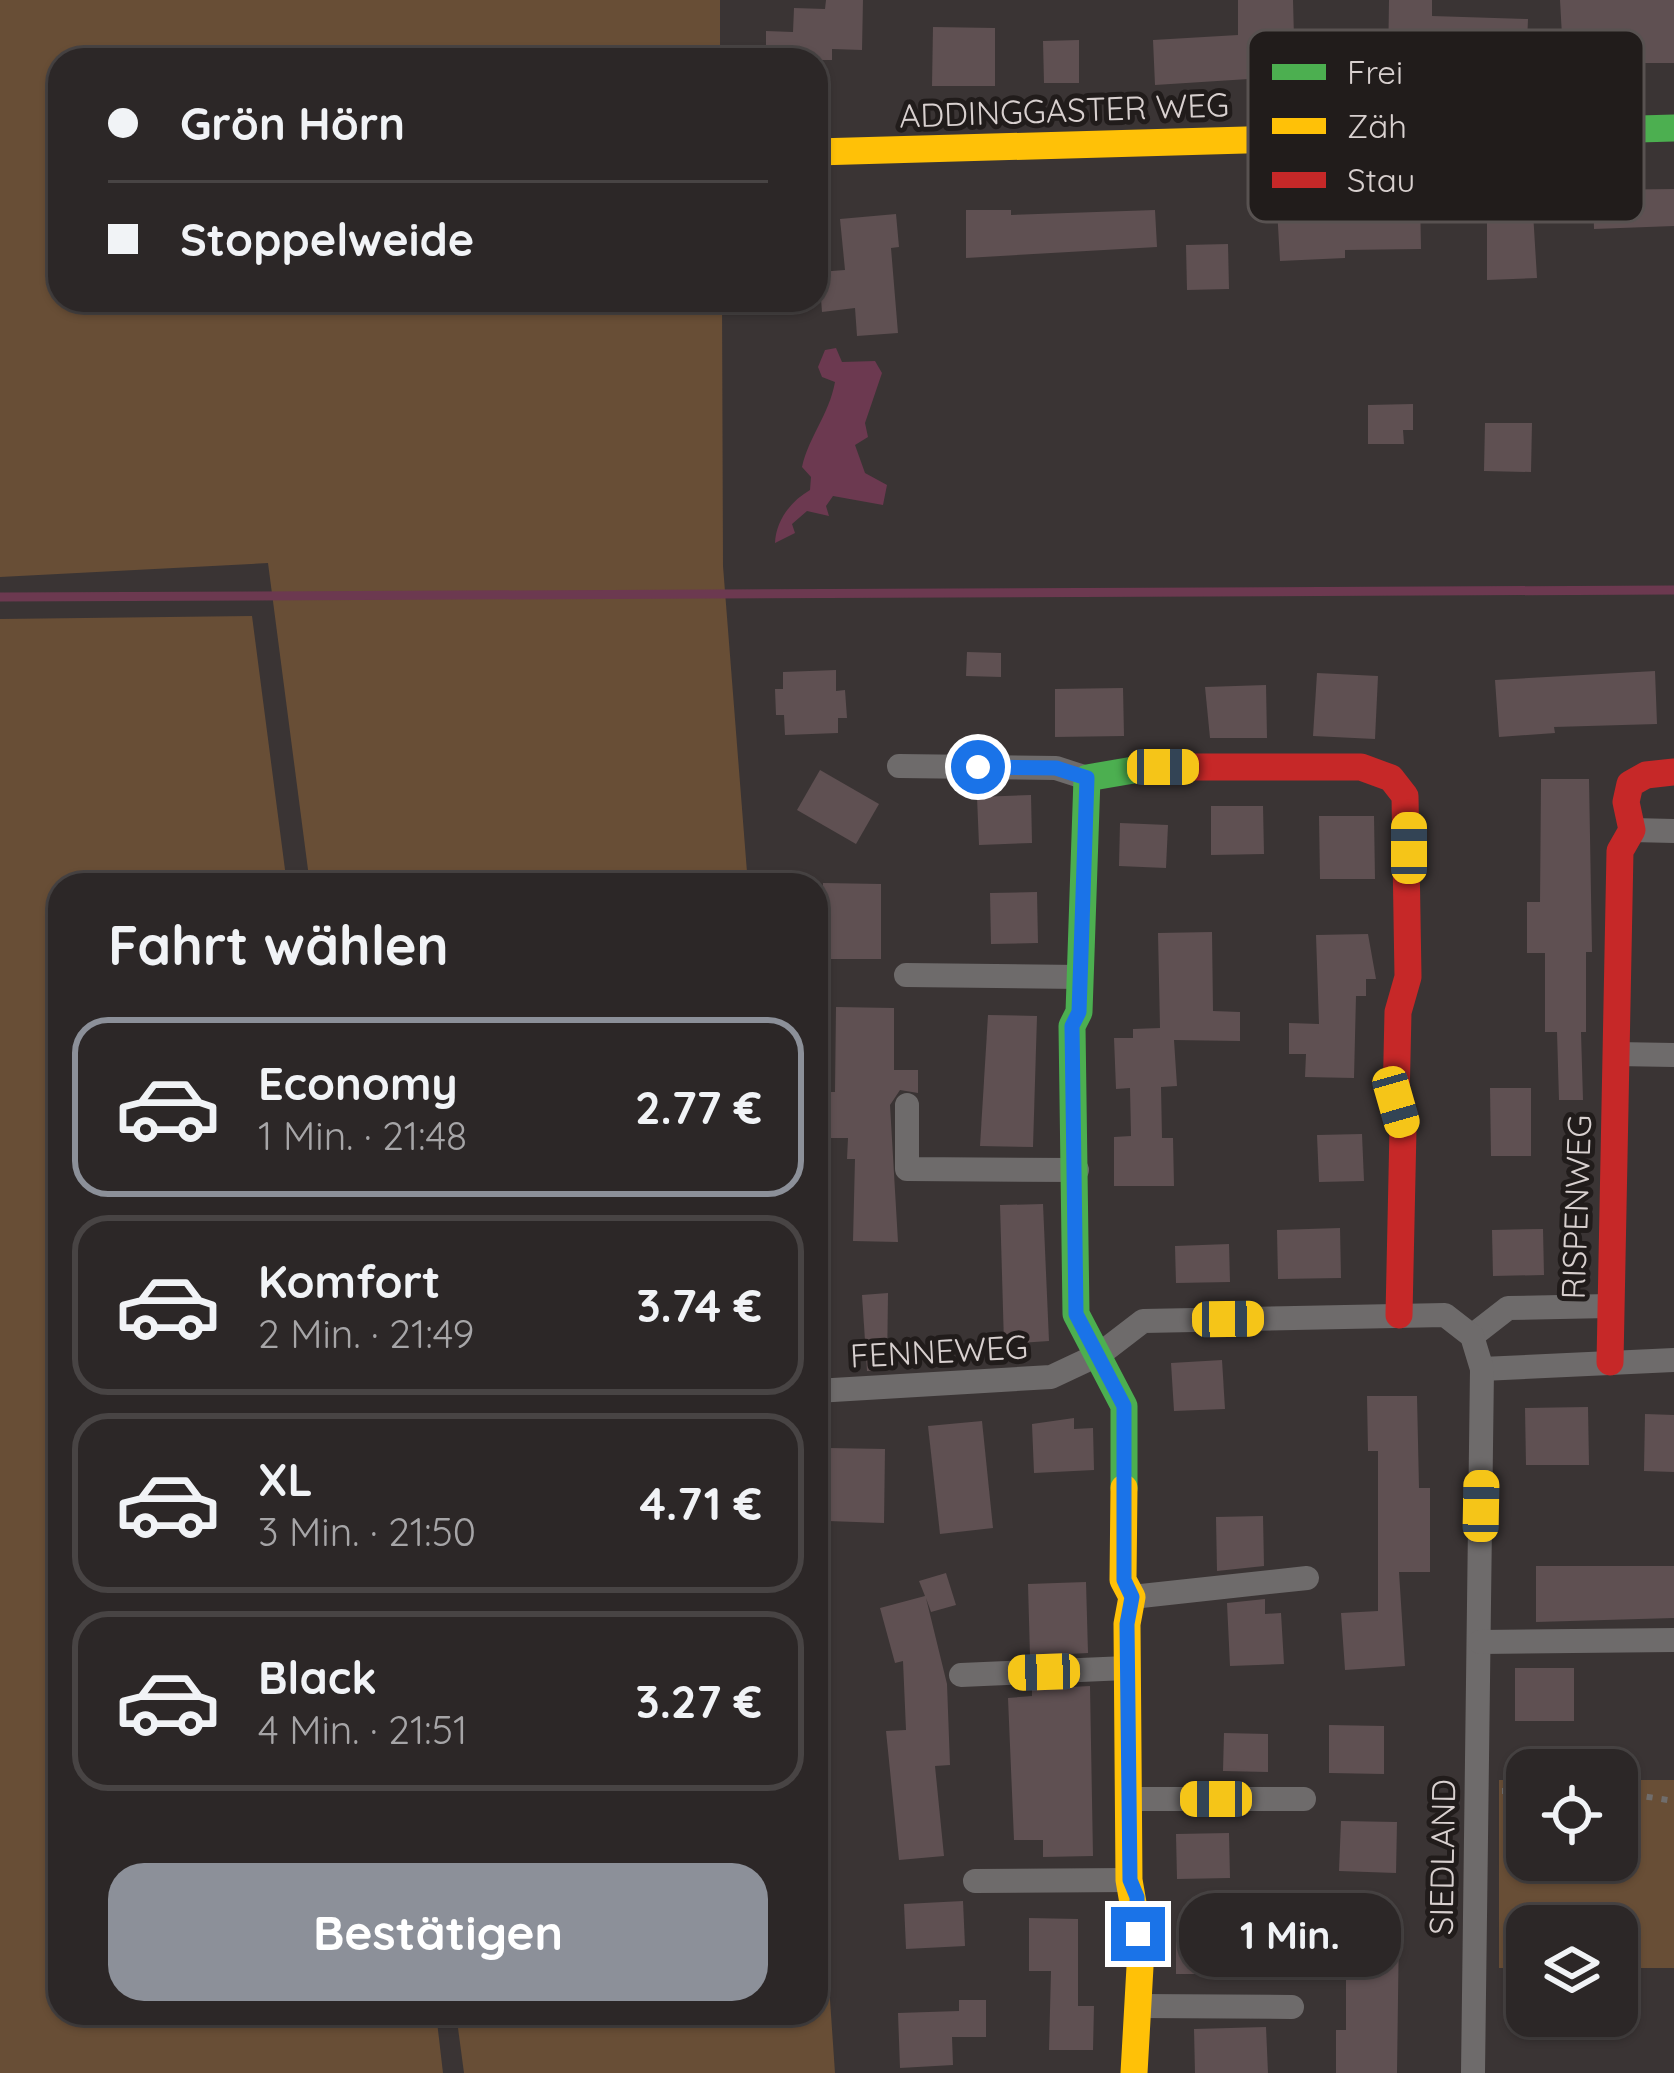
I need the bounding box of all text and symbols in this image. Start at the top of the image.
legend [1248,30,1644,222]
text: Frei [1347,51,1403,92]
street label: ADDINGGASTER WEG [898,83,1230,136]
text: Grön Hörn [180,95,405,151]
text: Zäh [1347,105,1407,146]
text: Stau [1347,159,1415,200]
text: Stoppelweide [180,211,474,267]
route start [951,740,1005,794]
car [1127,749,1199,785]
car [1391,812,1427,884]
text: Fahrt wählen [108,911,449,979]
icon: car [114,1053,222,1161]
text: Economy [258,1055,458,1111]
car [1369,1062,1423,1142]
text: 2.77 € [635,1079,762,1135]
text: 1 Min. · 21:48 [258,1111,467,1160]
street label: RISPENWEG [1552,1114,1599,1300]
icon: car [114,1251,222,1359]
text: Komfort [258,1253,440,1309]
text: 3.74 € [636,1277,762,1333]
car [1192,1300,1264,1338]
text: 2 Min. · 21:49 [258,1309,474,1358]
street label: FENNEWEG [849,1325,1029,1376]
icon: car [114,1449,222,1557]
text: XL [258,1451,313,1507]
car [1462,1470,1500,1542]
text: 4.71 € [640,1475,762,1531]
text: 3 Min. · 21:50 [258,1507,476,1556]
icon: car [114,1647,222,1755]
text: Black [258,1649,377,1705]
car [1007,1653,1081,1691]
text: 3.27 € [636,1673,762,1729]
text: 4 Min. · 21:51 [258,1705,467,1754]
map controls [1506,1749,1638,2037]
button: locate [1506,1749,1638,1881]
street label: SIEDLAND [1420,1779,1463,1935]
car [1180,1781,1252,1817]
button: Bestätigen [108,1863,768,2001]
callout: 1 Min. [1180,1892,1402,1976]
button: layers [1506,1905,1638,2037]
route end [1111,1907,1165,1961]
text: 1 Min. [1240,1910,1340,1959]

